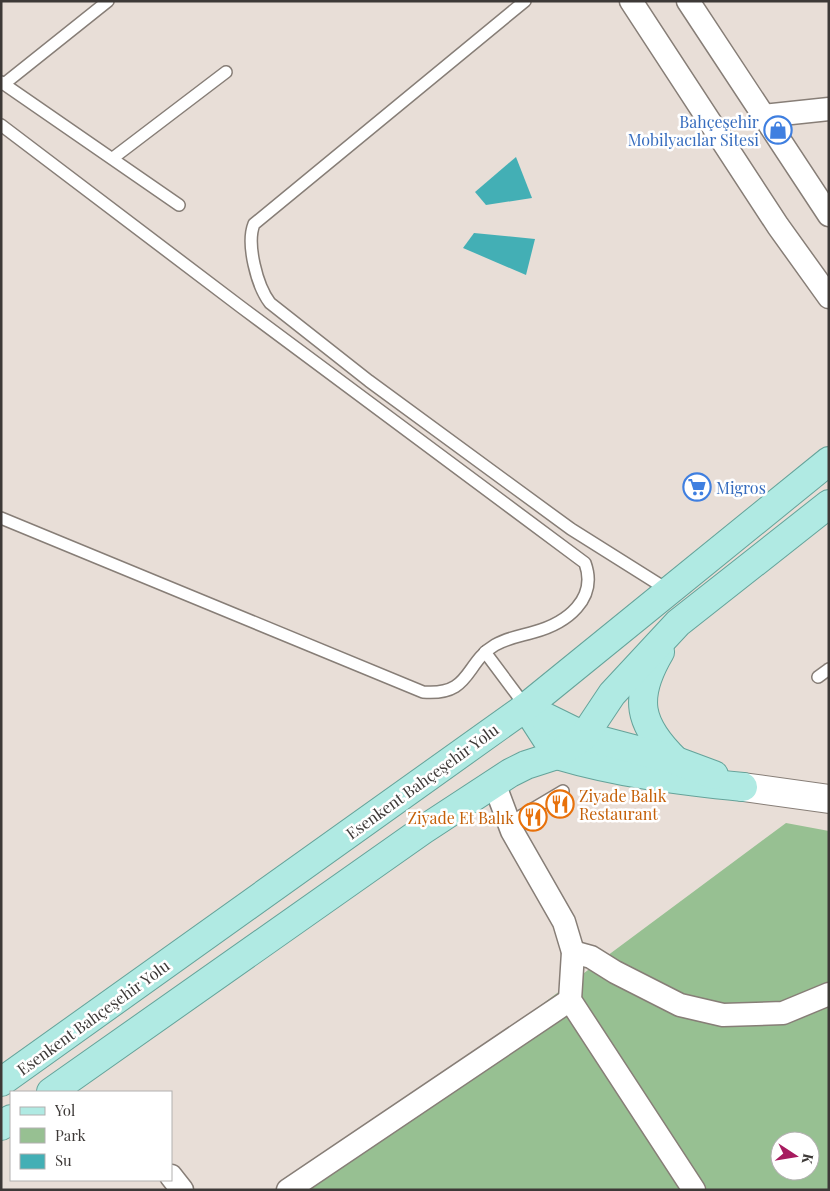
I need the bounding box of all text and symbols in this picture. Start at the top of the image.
place label: Bahçeşehir Mobilyacılar Sitesi [628,111,759,150]
shop icon: Bahçeşehir Mobilyacılar Sitesi [763,115,793,145]
supermarket icon: Migros [682,472,712,502]
place label: Migros [716,477,766,498]
street label: Esenkent Bahçeşehir Yolu [342,719,502,843]
place label: Ziyade Balık Restaurant [579,785,667,824]
restaurant icon: Ziyade Balık Restaurant [545,789,575,819]
restaurant icon: Ziyade Et Balık [518,802,548,832]
place label: Ziyade Et Balık [407,807,514,828]
street label: Esenkent Bahçeşehir Yolu [13,955,173,1079]
legend [10,1091,172,1181]
text: Yol [54,1100,75,1120]
text: Park [55,1125,87,1145]
north arrow [770,1131,820,1181]
text: Su [55,1150,72,1170]
text: K [798,1152,819,1167]

